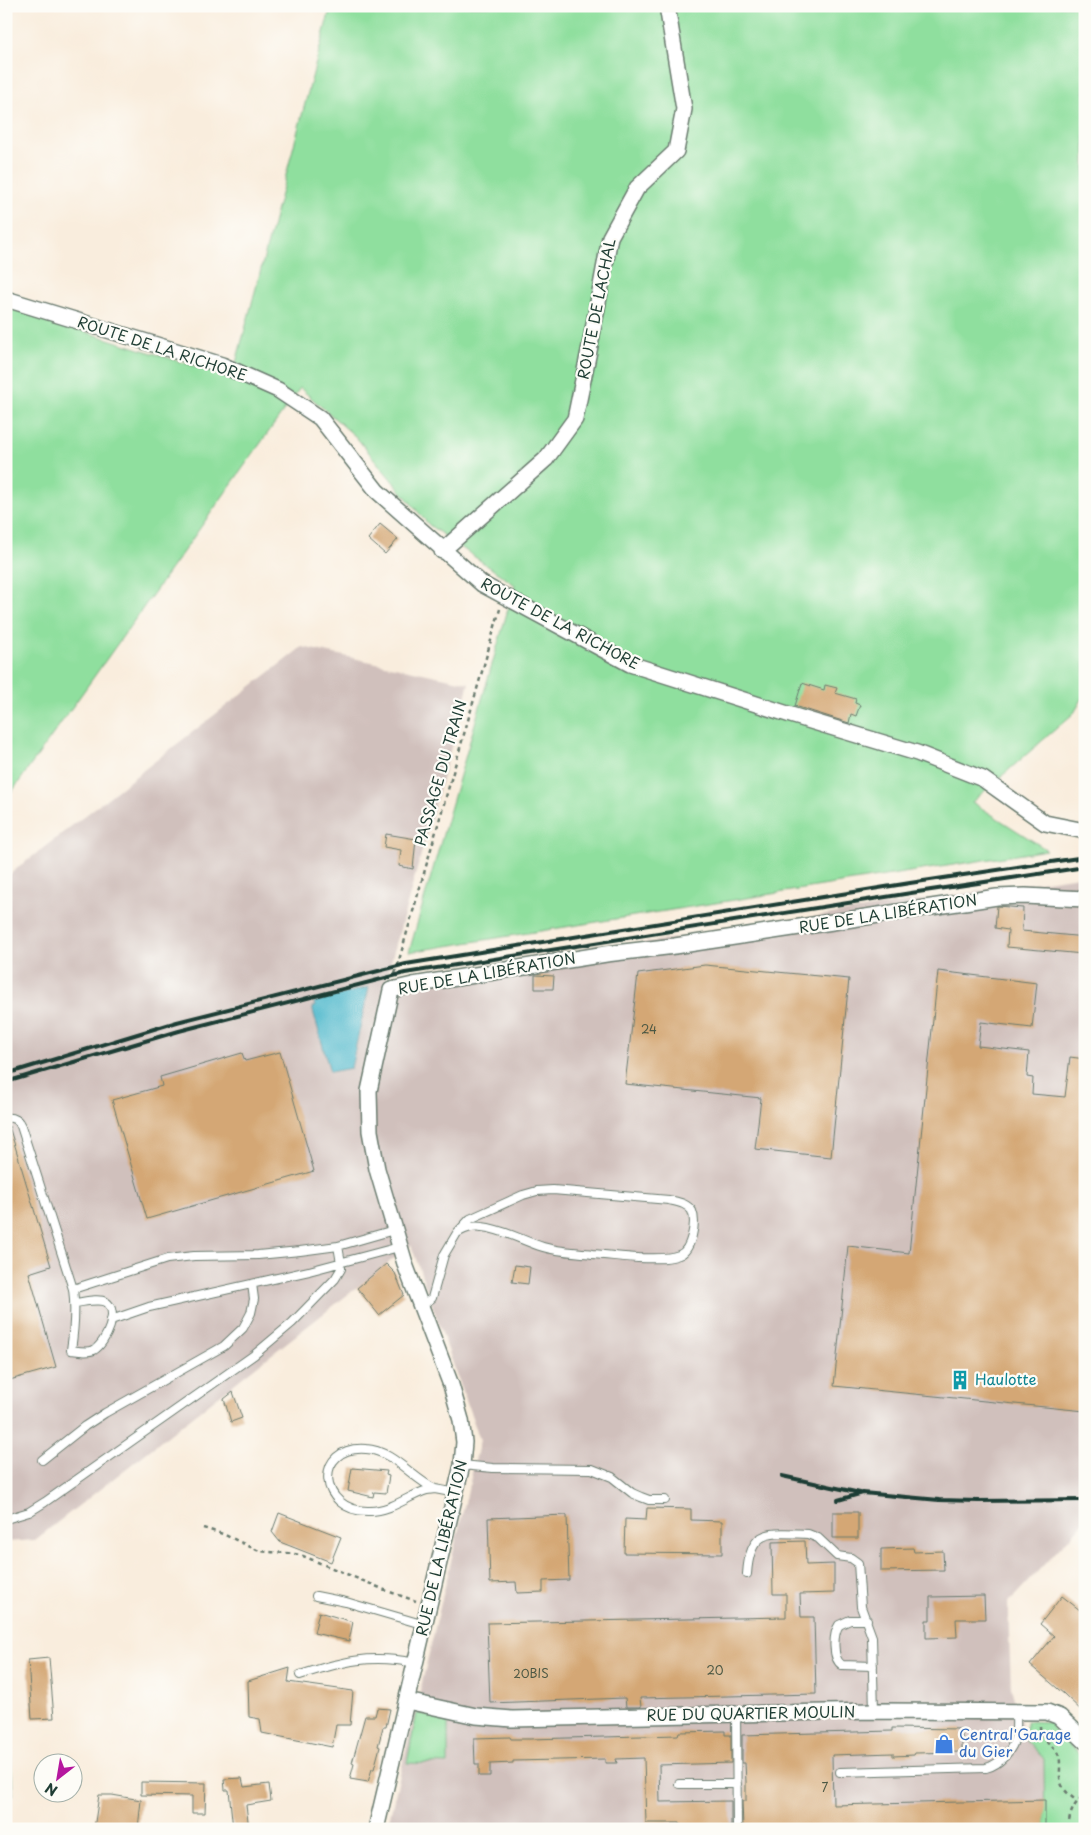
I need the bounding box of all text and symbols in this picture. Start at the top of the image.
street label: ROUTE DE LACHAL [571,236,620,381]
street label: ROUTE DE LA RICHORE [75,309,250,386]
street label: ROUTE DE LA RICHORE [477,571,644,674]
street label: PASSAGE DU TRAIN [408,697,471,848]
street label: RUE DE LA LIBÉRATION [797,887,979,938]
street label: RUE DE LA LIBÉRATION [396,946,577,999]
house number: 24 [641,1020,657,1038]
place label: Haulotte [975,1367,1036,1390]
building icon: Haulotte [949,1369,971,1391]
street label: RUE DE LA LIBÉRATION [409,1457,472,1638]
house number: 20 [706,1661,724,1679]
house number: 20BIS [513,1664,549,1682]
street label: RUE DU QUARTIER MOULIN [646,1699,856,1726]
place label: Central'Garage du Gier [959,1722,1071,1762]
shop icon: Central'Garage du Gier [933,1733,955,1755]
north arrow [32,1752,82,1802]
text: N [41,1778,61,1801]
house number: 7 [822,1778,829,1796]

